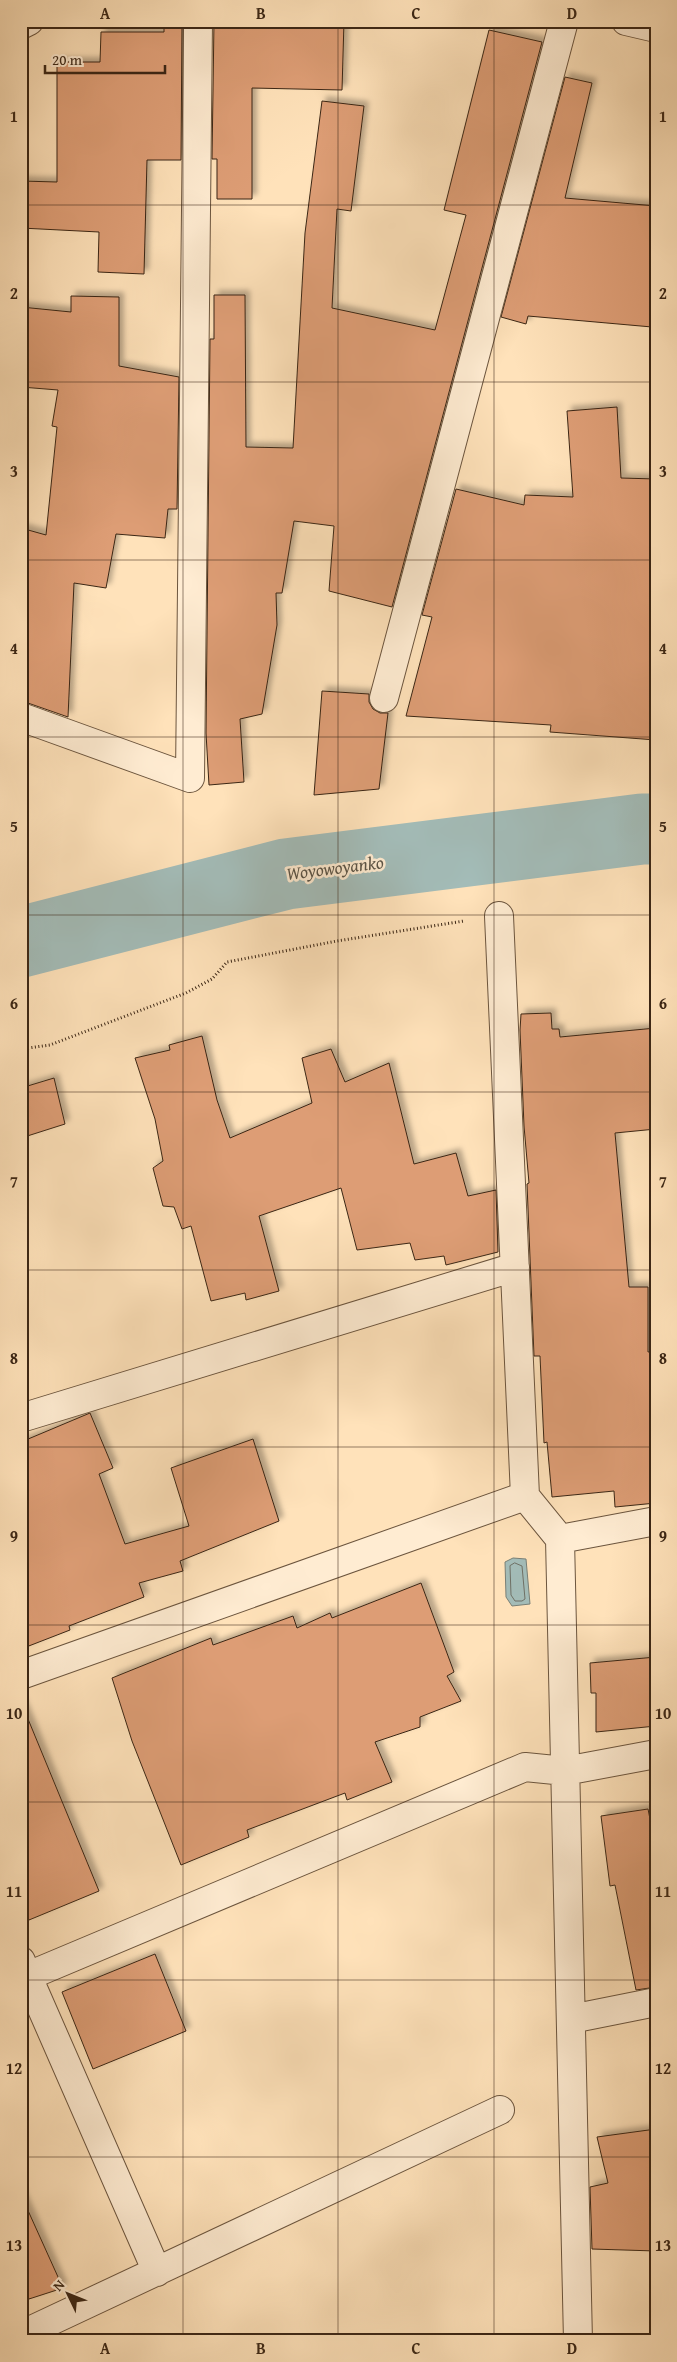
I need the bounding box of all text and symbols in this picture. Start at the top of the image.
text: A [100,1,111,25]
text: B [256,1,266,25]
text: C [411,1,421,25]
text: D [567,1,577,25]
scale bar [45,42,165,74]
text: 20 m [52,49,83,70]
text: 1 [10,104,18,128]
text: 1 [659,104,667,128]
text: 2 [10,281,18,305]
text: 2 [659,281,667,305]
text: 3 [10,459,18,483]
text: 3 [659,459,667,483]
text: 4 [10,636,18,660]
text: 4 [659,636,667,660]
text: 5 [10,814,18,838]
text: 5 [659,814,667,838]
water label: Woyowoyanko [285,848,385,887]
text: 6 [10,991,18,1015]
text: 6 [659,991,667,1015]
text: 7 [10,1169,18,1193]
text: 7 [659,1169,667,1193]
text: 8 [10,1346,18,1370]
text: 8 [659,1346,667,1370]
text: 9 [10,1524,18,1548]
text: 9 [659,1524,667,1548]
text: 10 [6,1701,22,1725]
text: 10 [655,1701,671,1725]
text: 11 [6,1879,22,1903]
text: 11 [655,1879,671,1903]
text: 12 [6,2056,22,2080]
text: 12 [655,2056,671,2080]
text: 13 [6,2233,22,2257]
text: 13 [655,2233,671,2257]
north arrow [42,2270,92,2320]
text: N [48,2274,69,2295]
text: A [100,2336,111,2360]
text: B [256,2336,266,2360]
text: C [411,2336,421,2360]
text: D [567,2336,577,2360]

